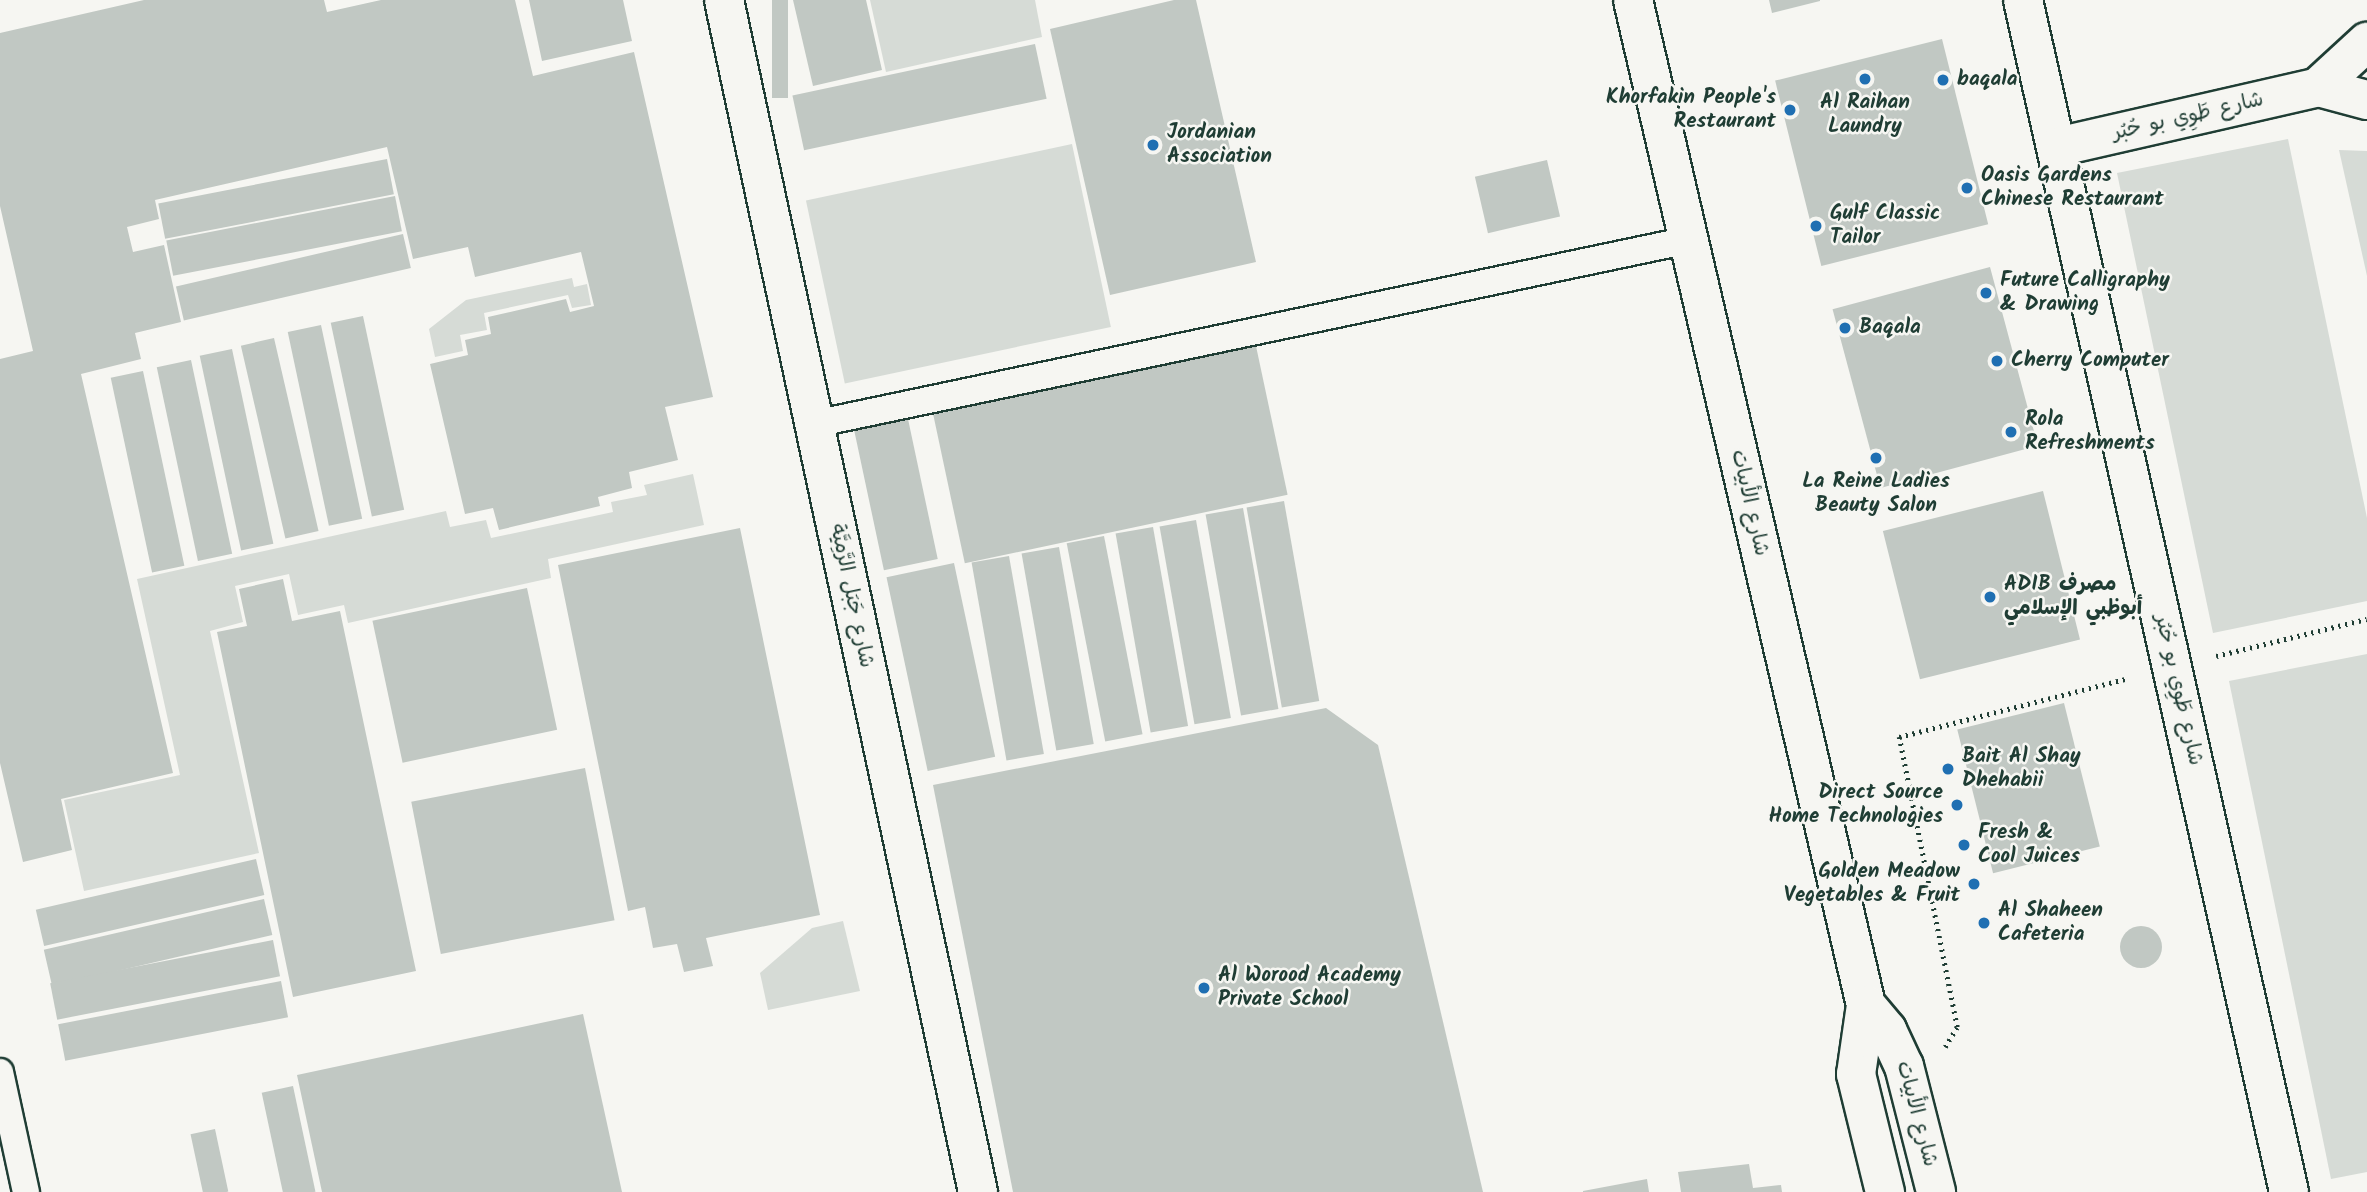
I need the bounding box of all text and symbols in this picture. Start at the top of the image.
place label: baqala [1957,67,2018,93]
marker: Al Raihan Laundry [1857,71,1873,87]
marker: baqala [1935,72,1951,88]
place label: Khorfakin People's Restaurant [1606,85,1776,135]
street label: شارع طَوِي بو حُبُر [2110,87,2266,147]
place label: Al Raihan Laundry [1820,90,1910,140]
marker: Khorfakin People's Restaurant [1782,102,1798,118]
place label: Jordanian Association [1167,120,1272,170]
marker: Jordanian Association [1145,137,1161,153]
place label: Oasis Gardens Chinese Restaurant [1981,163,2164,213]
marker: Oasis Gardens Chinese Restaurant [1959,180,1975,196]
place label: Gulf Classic Tailor [1830,201,1940,251]
marker: Gulf Classic Tailor [1808,218,1824,234]
place label: Future Calligraphy & Drawing [2000,268,2170,318]
marker: Future Calligraphy & Drawing [1978,285,1994,301]
place label: Baqala [1859,315,1921,341]
marker: Baqala [1837,320,1853,336]
place label: Cherry Computer [2011,348,2169,374]
marker: Cherry Computer [1989,353,2005,369]
place label: Rola Refreshments [2025,407,2155,457]
marker: Rola Refreshments [2003,424,2019,440]
street label: شارع الأبيات [1725,447,1773,559]
marker: La Reine Ladies Beauty Salon [1868,450,1884,466]
place label: La Reine Ladies Beauty Salon [1802,469,1950,519]
street label: شارع جَبَل الرَّمِيَّة [823,522,879,670]
place label: ADIB مصرف أبوظبي الإسلامي [2004,572,2142,622]
marker: ADIB مصرف أبوظبي الإسلامي [1982,589,1998,605]
street label: شارع طَوِي بو حُبُر [2148,612,2208,768]
place label: Bait Al Shay Dhehabii [1962,744,2081,794]
marker: Bait Al Shay Dhehabii [1940,761,1956,777]
place label: Direct Source Home Technologies [1768,780,1943,830]
marker: Direct Source Home Technologies [1949,797,1965,813]
place label: Fresh & Cool Juices [1978,820,2080,870]
marker: Fresh & Cool Juices [1956,837,1972,853]
place label: Golden Meadow Vegetables & Fruit [1784,859,1960,909]
marker: Golden Meadow Vegetables & Fruit [1966,876,1982,892]
place label: Al Shaheen Cafeteria [1998,898,2103,948]
marker: Al Shaheen Cafeteria [1976,915,1992,931]
place label: Al Worood Academy Private School [1218,963,1401,1013]
marker: Al Worood Academy Private School [1196,980,1212,996]
street label: شارع الأبيات [1890,1058,1942,1170]

